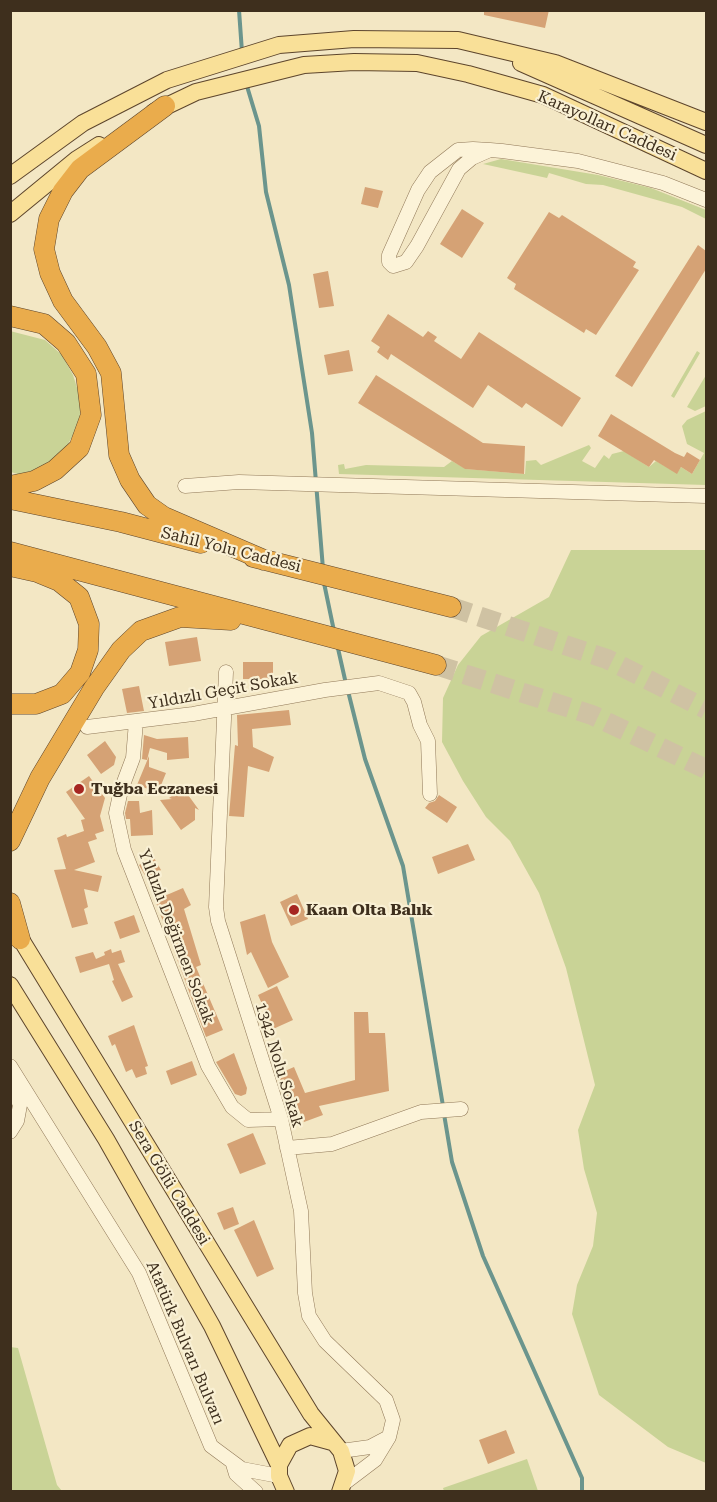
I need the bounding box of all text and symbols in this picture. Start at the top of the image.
street label: Karayolları Caddesi [535,87,679,165]
street label: Sahil Yolu Caddesi [159,523,303,577]
street label: Yıldızlı Geçit Sokak [146,668,300,714]
place label: Tuğba Eczanesi [91,779,218,799]
marker: Tuğba Eczanesi [72,782,86,796]
street label: Yıldızlı Değirmen Sokak [134,847,218,1027]
place label: Kaan Olta Balık [306,900,433,920]
marker: Kaan Olta Balık [287,903,301,917]
street label: 1342 Nolu Sokak [251,1000,307,1130]
street label: Sera Gölü Caddesi [124,1117,214,1249]
street label: Atatürk Bulvarı Bulvarı [142,1258,228,1428]

